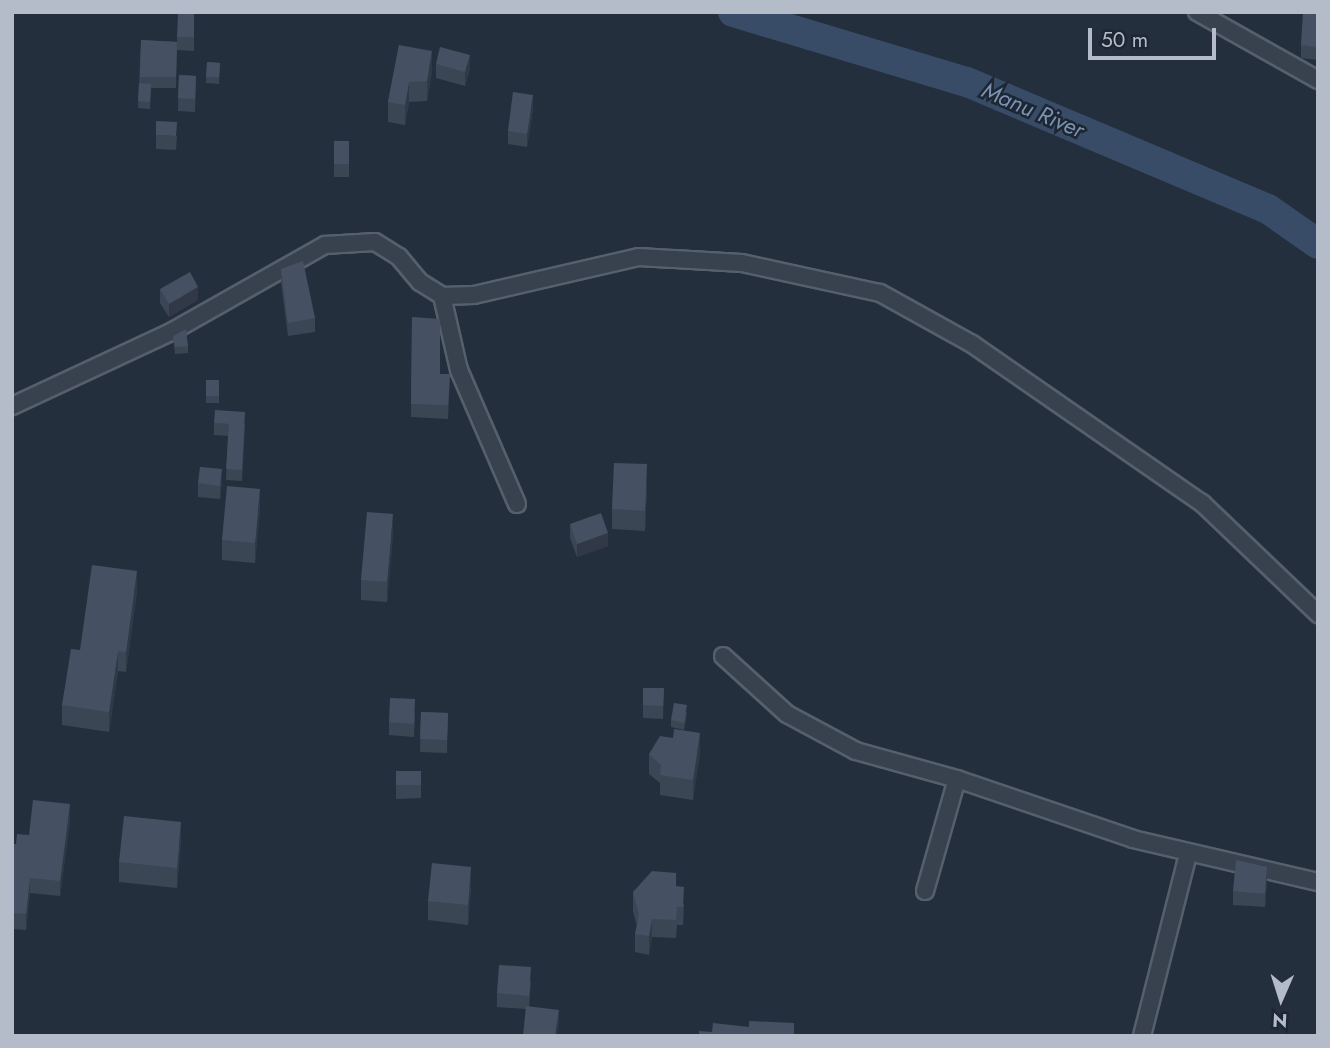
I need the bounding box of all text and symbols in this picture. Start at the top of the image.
scale bar [1092,14,1220,58]
text: 50 m [1101,25,1148,55]
water label: Manu River [978,76,1088,144]
north arrow [1246,964,1316,1034]
text: N [1272,1007,1288,1034]

